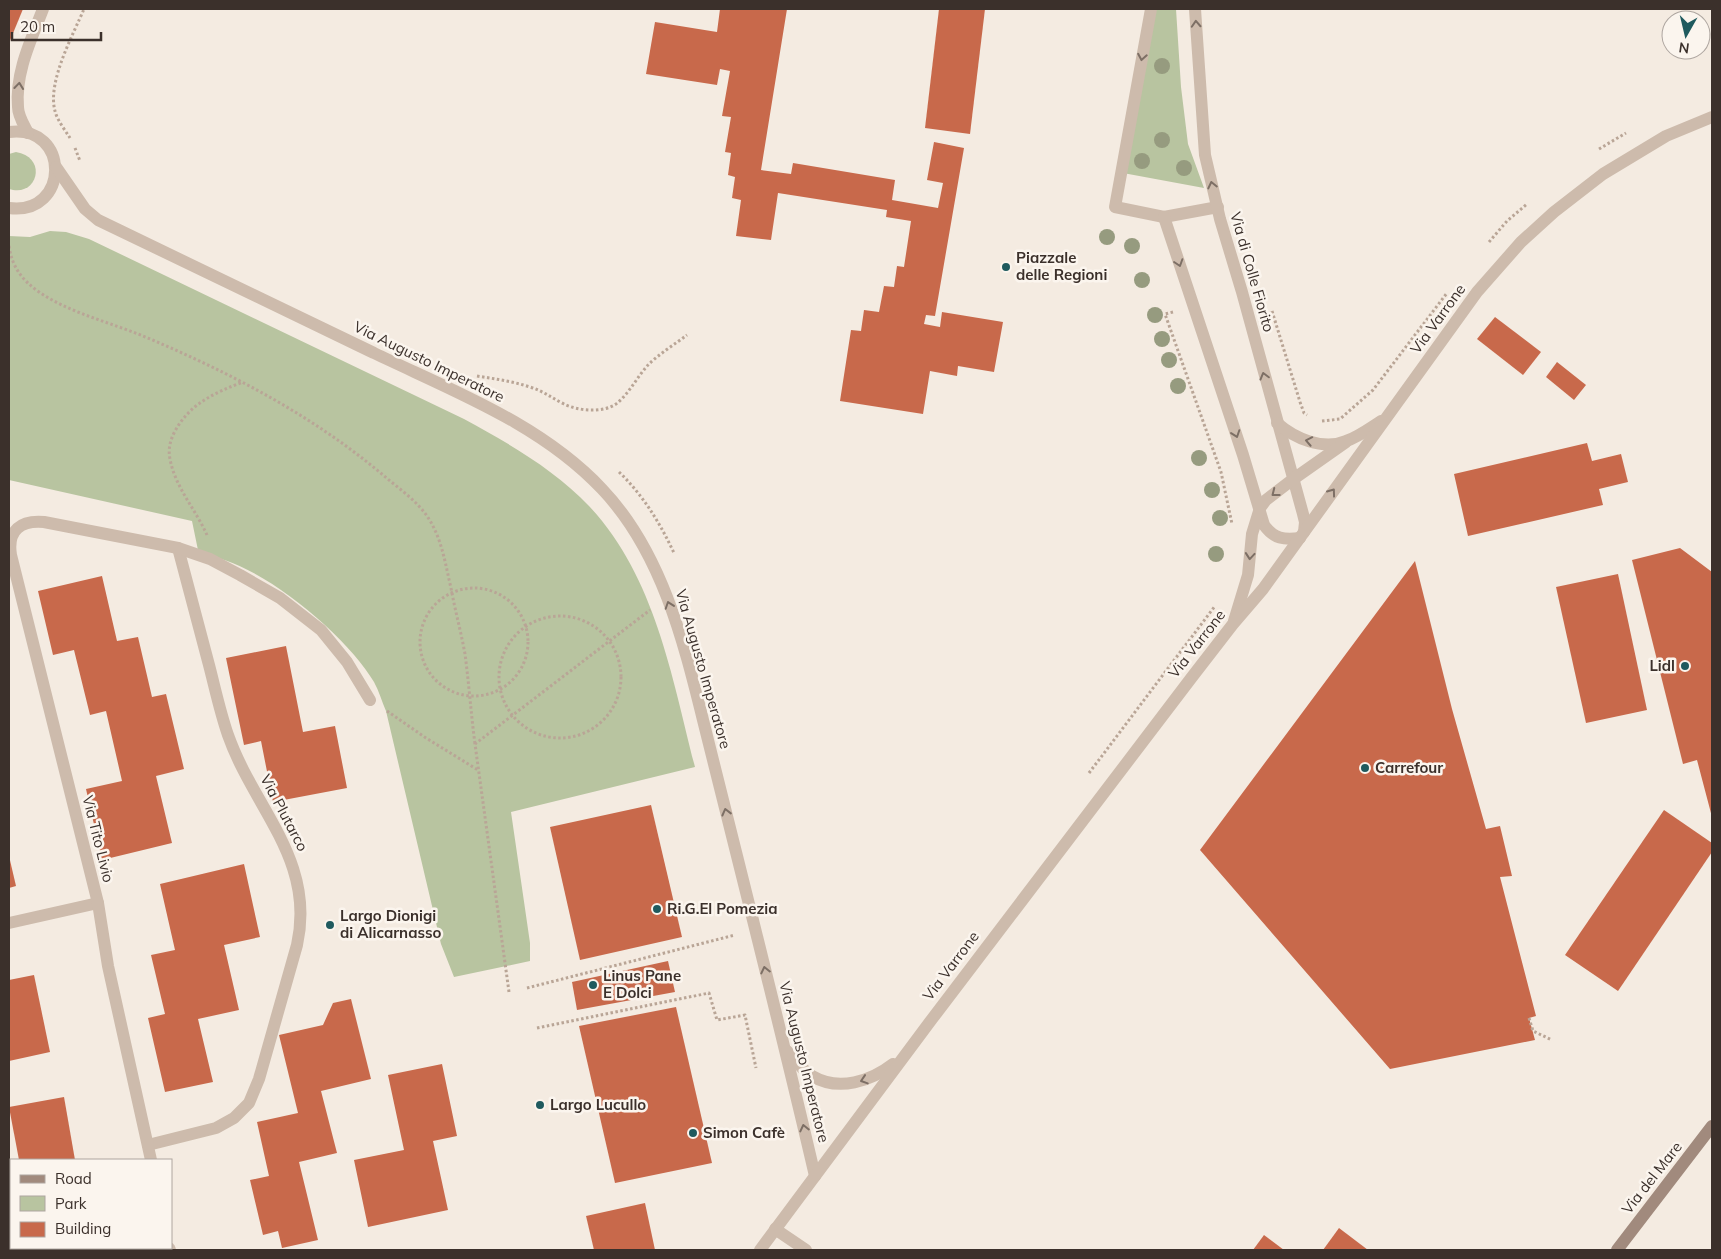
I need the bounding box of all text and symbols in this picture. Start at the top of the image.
scale bar [12,10,101,42]
north arrow [1661,10,1711,60]
text: 20 m [20,17,55,36]
one-way arrow [1190,20,1201,28]
text: N [1678,38,1691,58]
one-way arrow [1138,52,1148,61]
one-way arrow [13,82,24,90]
one-way arrow [1207,181,1218,190]
street label: Via di Colle Fiorito [1226,210,1279,334]
place label: Piazzale delle Regioni [1016,248,1107,284]
one-way arrow [1174,259,1184,267]
marker: Piazzale delle Regioni [1000,261,1012,273]
street label: Via Varrone [1406,280,1469,357]
street label: Via Augusto Imperatore [351,317,508,406]
one-way arrow [1259,372,1270,380]
one-way arrow [1231,429,1241,438]
one-way arrow [1304,436,1313,446]
one-way arrow [1272,488,1281,496]
one-way arrow [1327,489,1335,498]
one-way arrow [1245,552,1256,560]
street label: Via Augusto Imperatore [672,587,735,751]
one-way arrow [665,601,675,610]
street label: Via Varrone [1164,606,1229,682]
place label: Lidl [1649,656,1675,675]
marker: Lidl [1679,660,1691,672]
place label: Carrefour [1375,758,1443,777]
marker: Carrefour [1359,762,1371,774]
street label: Via Plutarco [256,771,313,854]
street label: Via Tito Livio [78,793,118,884]
one-way arrow [721,808,732,817]
place label: Ri.G.El Pomezia [667,899,778,918]
marker: Ri.G.El Pomezia [651,903,663,915]
place label: Largo Dionigi di Alicarnasso [340,906,441,942]
marker: Largo Dionigi di Alicarnasso [324,919,336,931]
street label: Via Varrone [918,927,983,1004]
place label: Linus Pane E Dolci [603,966,681,1002]
one-way arrow [760,966,771,975]
marker: Linus Pane E Dolci [587,979,599,991]
street label: Via Augusto Imperatore [775,979,834,1144]
one-way arrow [860,1074,868,1084]
place label: Largo Lucullo [550,1095,646,1114]
marker: Largo Lucullo [534,1099,546,1111]
place label: Simon Cafè [703,1123,785,1142]
one-way arrow [799,1124,810,1133]
marker: Simon Cafè [687,1127,699,1139]
street label: Via del Mare [1617,1138,1686,1218]
legend [10,1159,172,1249]
text: Road [55,1169,92,1188]
text: Park [55,1194,87,1213]
text: Building [55,1219,111,1238]

